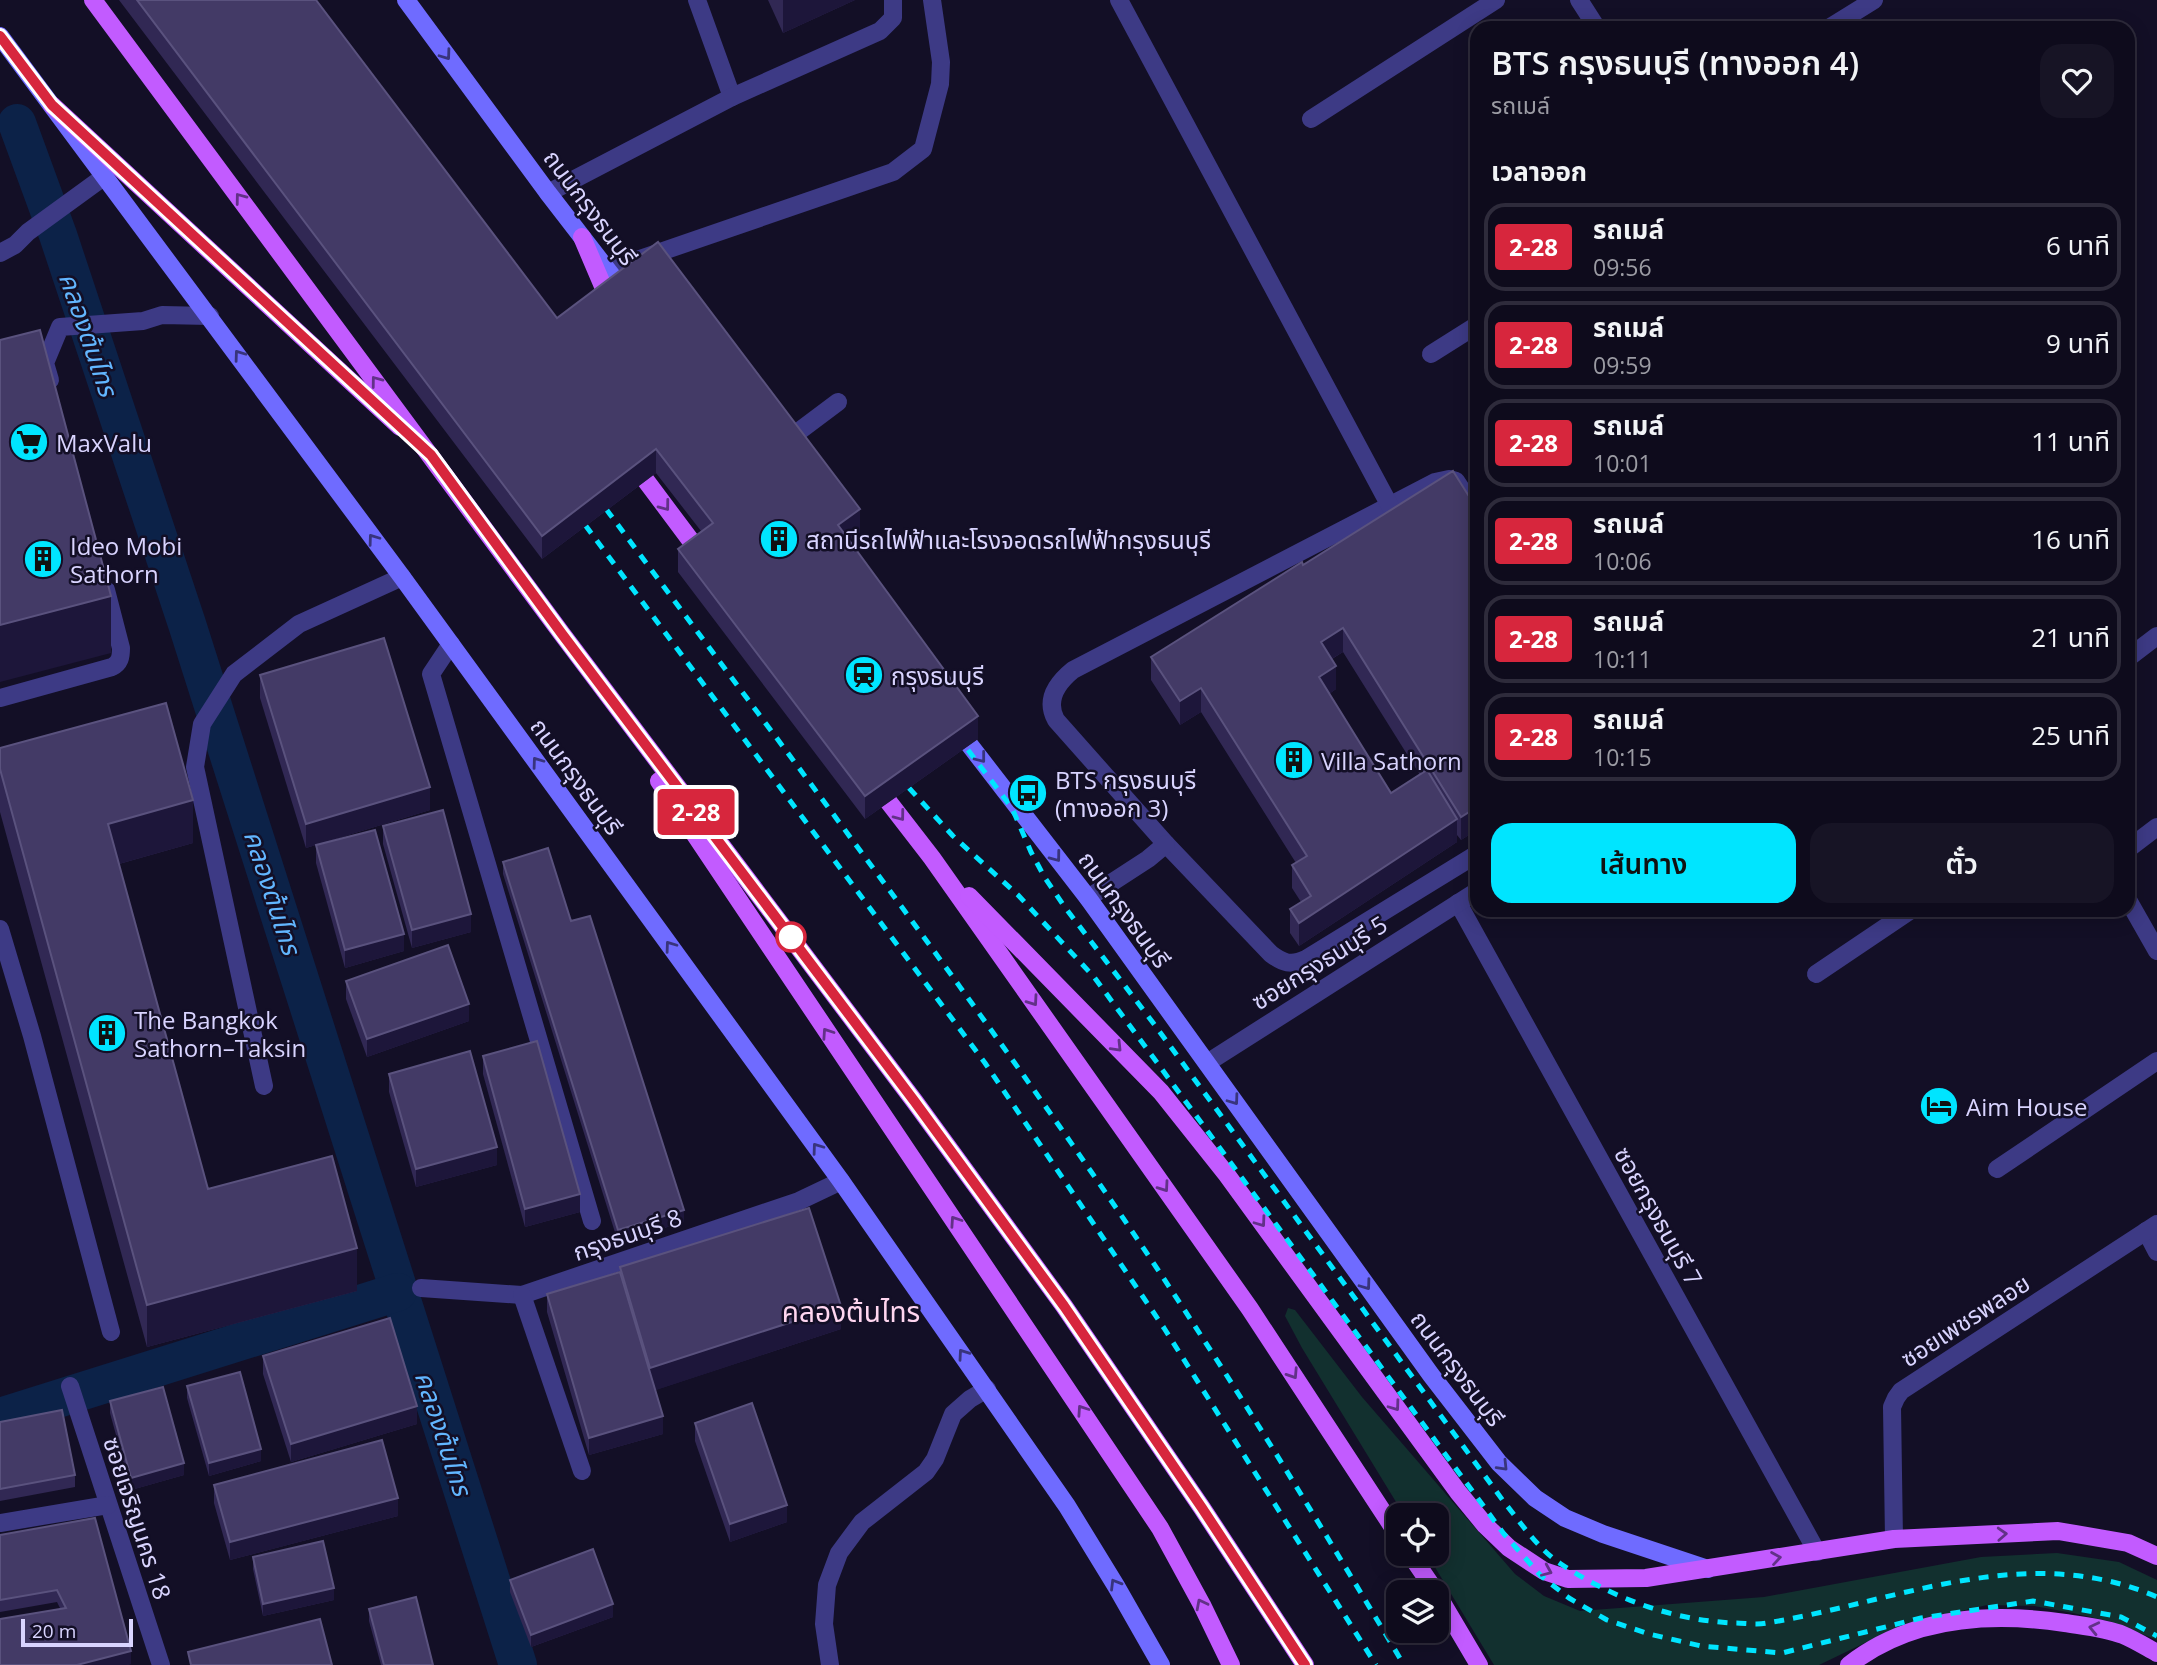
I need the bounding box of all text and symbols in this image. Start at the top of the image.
text: BTS กรุงธนบุรี (ทางออก 4) [1491,40,1859,85]
button: heart [2040,44,2114,118]
one-way arrow [438,47,451,60]
text: รถเมล์ [1491,89,1550,121]
street label: ถนนกรุงธนบุรี [537,142,645,272]
text: เวลาออก [1491,153,1587,189]
one-way arrow [236,193,248,206]
text: รถเมล์ [1593,211,1664,247]
text: 6 นาที [2046,227,2110,263]
text: 2-28 [1509,230,1558,263]
text: 09:56 [1593,251,1652,283]
water label: คลองต้นไทร [51,267,128,403]
text: รถเมล์ [1593,309,1664,345]
text: 9 นาที [2046,325,2110,361]
text: 2-28 [1509,328,1558,361]
text: 09:59 [1593,349,1652,381]
one-way arrow [234,351,247,363]
one-way arrow [371,376,384,389]
text: รถเมล์ [1593,407,1664,443]
supermarket icon: MaxValu [8,421,50,463]
text: 11 นาที [2031,423,2110,459]
place label: MaxValu [56,426,152,459]
text: 2-28 [1509,426,1558,459]
text: 10:01 [1593,447,1652,479]
one-way arrow [656,498,669,511]
text: รถเมล์ [1593,505,1664,541]
building icon: สถานีรถไฟฟ้าและโรงจอดรถไฟฟ้ากรุงธนบุรี [758,518,800,560]
text: 16 นาที [2031,521,2110,557]
place label: สถานีรถไฟฟ้าและโรงจอดรถไฟฟ้ากรุงธนบุรี [806,523,1211,556]
text: 2-28 [1509,524,1558,557]
place label: Ideo Mobi Sathorn [70,529,182,590]
one-way arrow [369,534,382,547]
building icon: Ideo Mobi Sathorn [22,538,64,580]
text: 10:06 [1593,545,1652,577]
text: รถเมล์ [1593,603,1664,639]
text: 21 นาที [2031,619,2110,655]
text: 2-28 [1509,622,1558,655]
text: 10:11 [1593,643,1652,675]
station icon: กรุงธนบุรี [843,654,885,696]
place label: กรุงธนบุรี [891,659,984,692]
text: รถเมล์ [1593,701,1664,737]
street label: ถนนกรุงธนบุรี [523,711,631,841]
text: 25 นาที [2031,717,2110,753]
text: 2-28 [1509,720,1558,753]
building icon: Villa Sathorn [1273,739,1315,781]
text: 10:15 [1593,741,1652,773]
place label: Villa Sathorn [1321,744,1462,777]
one-way arrow [972,751,985,763]
one-way arrow [532,757,545,770]
place label: BTS กรุงธนบุรี (ทางออก 3) [1055,763,1196,824]
bus stop icon: BTS กรุงธนบุรี (ทางออก 3) [1007,772,1049,814]
line badge: 2-28 [647,789,745,835]
text: 2-28 [672,795,720,828]
one-way arrow [891,809,904,821]
button: เส้นทาง [1491,823,1796,903]
button: ตั๋ว [1810,823,2114,903]
water label: คลองต้นไทร [236,825,311,961]
street label: ถนนกรุงธนบุรี [1071,844,1179,974]
one-way arrow [1048,849,1061,861]
street label: ซอยกรุงธนบุรี 5 [1245,907,1393,1017]
unlabelled marker [776,922,806,952]
one-way arrow [666,941,678,954]
one-way arrow [1024,993,1037,1006]
place label: The Bangkok Sathorn–Taksin [134,1003,306,1064]
building icon: The Bangkok Sathorn–Taksin [86,1012,128,1054]
one-way arrow [823,1028,835,1041]
one-way arrow [1108,1039,1121,1052]
hotel icon: Aim House [1918,1085,1960,1127]
place label: Aim House [1966,1090,2087,1123]
one-way arrow [1226,1092,1238,1105]
street label: ซอยกรุงธนบุรี 7 [1607,1141,1711,1291]
one-way arrow [813,1143,825,1156]
one-way arrow [1156,1179,1168,1192]
street label: กรุงธนบุรี 8 [568,1200,686,1268]
one-way arrow [1253,1214,1266,1227]
one-way arrow [951,1216,963,1229]
street label: ซอยเพชรพลอย [1894,1266,2036,1374]
one-way arrow [1358,1277,1371,1290]
district label: คลองต้นไทร [782,1292,920,1330]
street label: ถนนกรุงธนบุรี [1404,1303,1512,1433]
one-way arrow [959,1349,971,1362]
water label: คลองต้นไทร [407,1366,482,1502]
one-way arrow [1285,1366,1297,1379]
one-way arrow [1387,1398,1400,1411]
one-way arrow [1078,1405,1090,1418]
street label: ซอยเจริญนคร 18 [96,1433,180,1603]
one-way arrow [1495,1458,1508,1471]
map controls [1386,1503,1449,1643]
button: locate [1386,1503,1449,1566]
one-way arrow [1997,1526,2008,1541]
one-way arrow [1770,1551,1782,1566]
one-way arrow [1540,1563,1553,1577]
one-way arrow [1110,1579,1123,1592]
button: layers [1386,1580,1449,1643]
one-way arrow [1195,1599,1209,1611]
scale bar [21,1616,133,1648]
text: 20 m [32,1618,76,1644]
one-way arrow [2088,1622,2100,1636]

